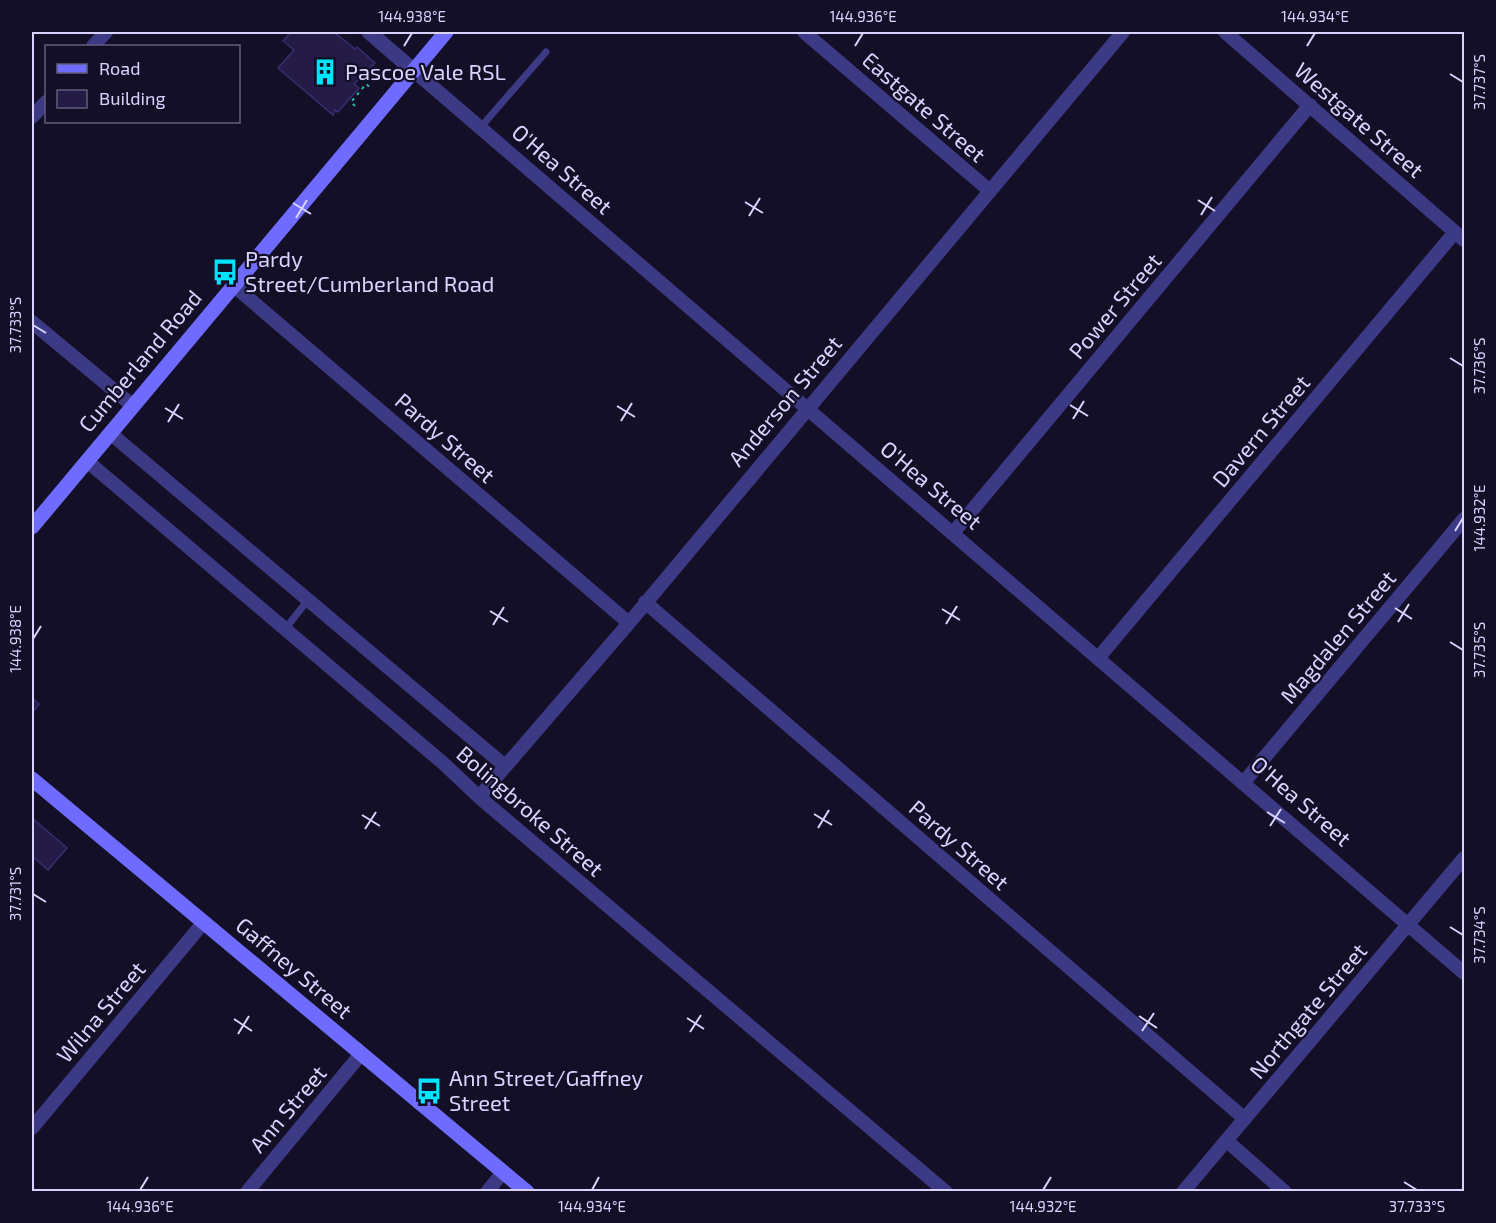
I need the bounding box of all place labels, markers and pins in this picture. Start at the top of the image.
building icon: Pascoe Vale RSL [310,57,340,87]
place label: Pascoe Vale RSL [345,58,506,84]
place label: Pardy Street/Cumberland Road [245,245,494,296]
bus stop icon: Pardy Street/Cumberland Road [210,257,240,287]
place label: Ann Street/Gaffney Street [449,1064,643,1115]
bus stop icon: Ann Street/Gaffney Street [414,1076,444,1106]

